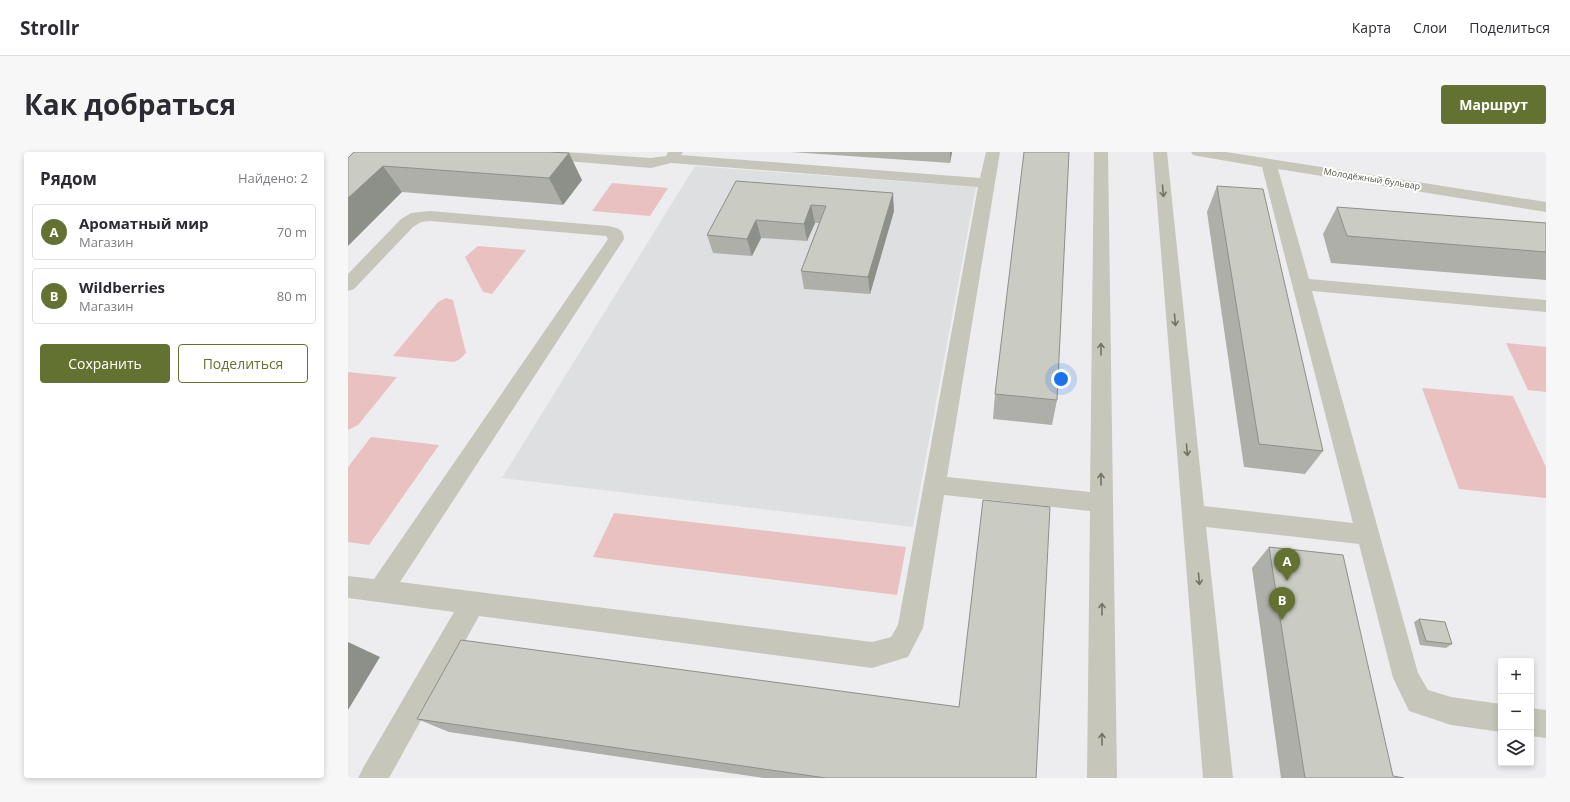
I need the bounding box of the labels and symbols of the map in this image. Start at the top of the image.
street label: Молодёжный бульвар [1323,164,1421,193]
one-way arrow [1160,184,1167,197]
one-way arrow [1172,313,1179,326]
one-way arrow [1097,343,1105,356]
your location [1051,369,1071,389]
one-way arrow [1184,443,1191,456]
one-way arrow [1097,473,1105,486]
pin: A [1274,548,1300,581]
one-way arrow [1196,572,1203,585]
pin: B [1269,587,1295,620]
one-way arrow [1098,603,1106,616]
one-way arrow [1098,733,1106,746]

